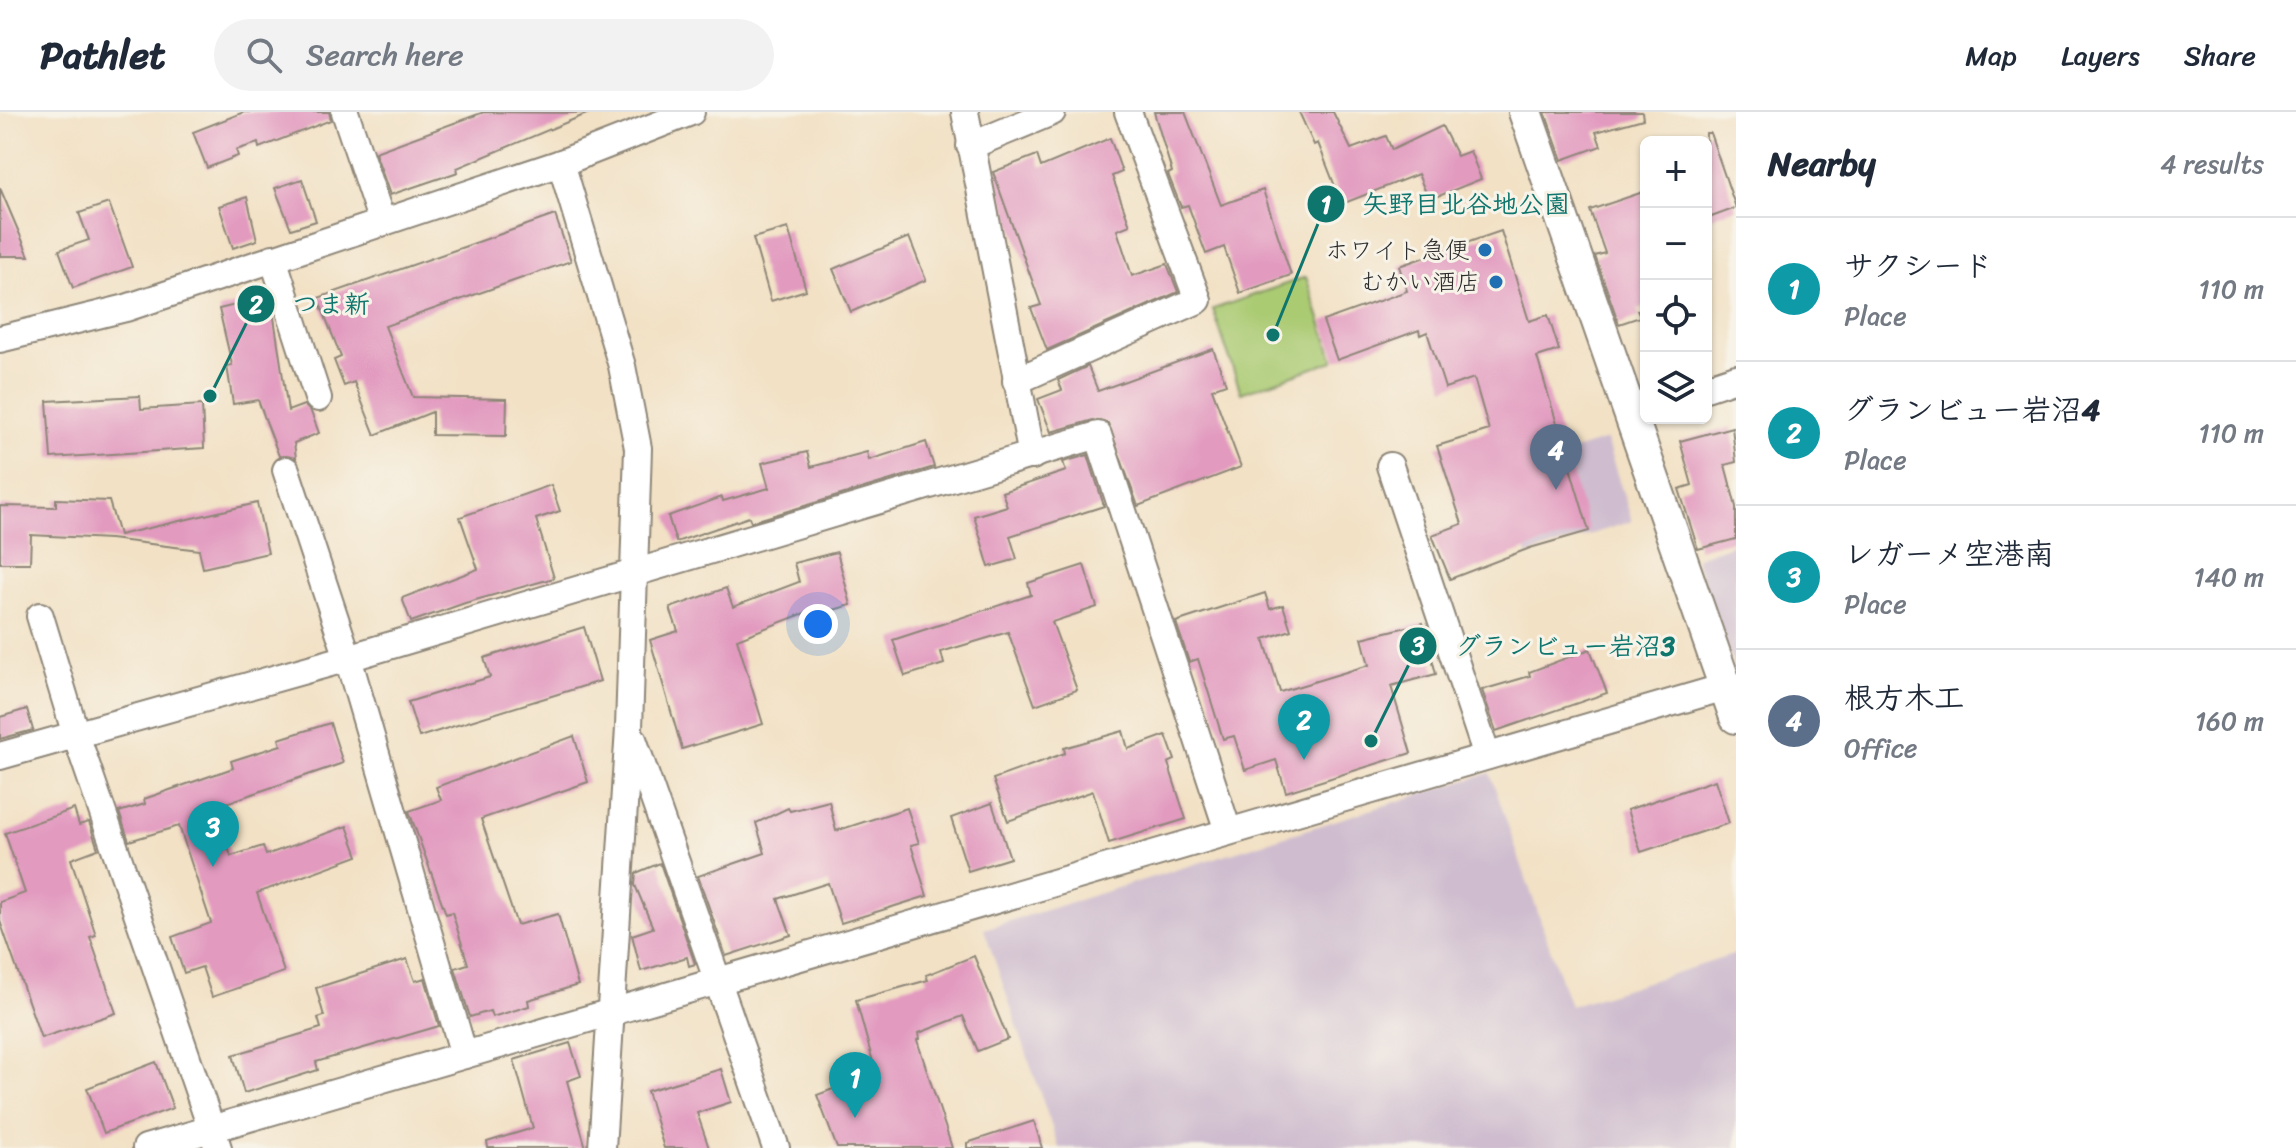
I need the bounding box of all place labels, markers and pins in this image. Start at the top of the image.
callout: 矢野目北谷地公園 [1306,179,1586,229]
place label: ホワイト急便 [1325,229,1469,271]
marker: ホワイト急便 [1476,241,1494,259]
place label: むかい酒店 [1360,261,1480,303]
marker: むかい酒店 [1487,273,1505,291]
callout: つま新 [236,279,386,329]
pin: 4 [1530,424,1582,490]
callout: グランビュー岩沼3 [1398,621,1692,671]
pin: 2 [1278,694,1330,760]
pin: 3 [187,801,239,867]
pin: 1 [829,1052,881,1118]

